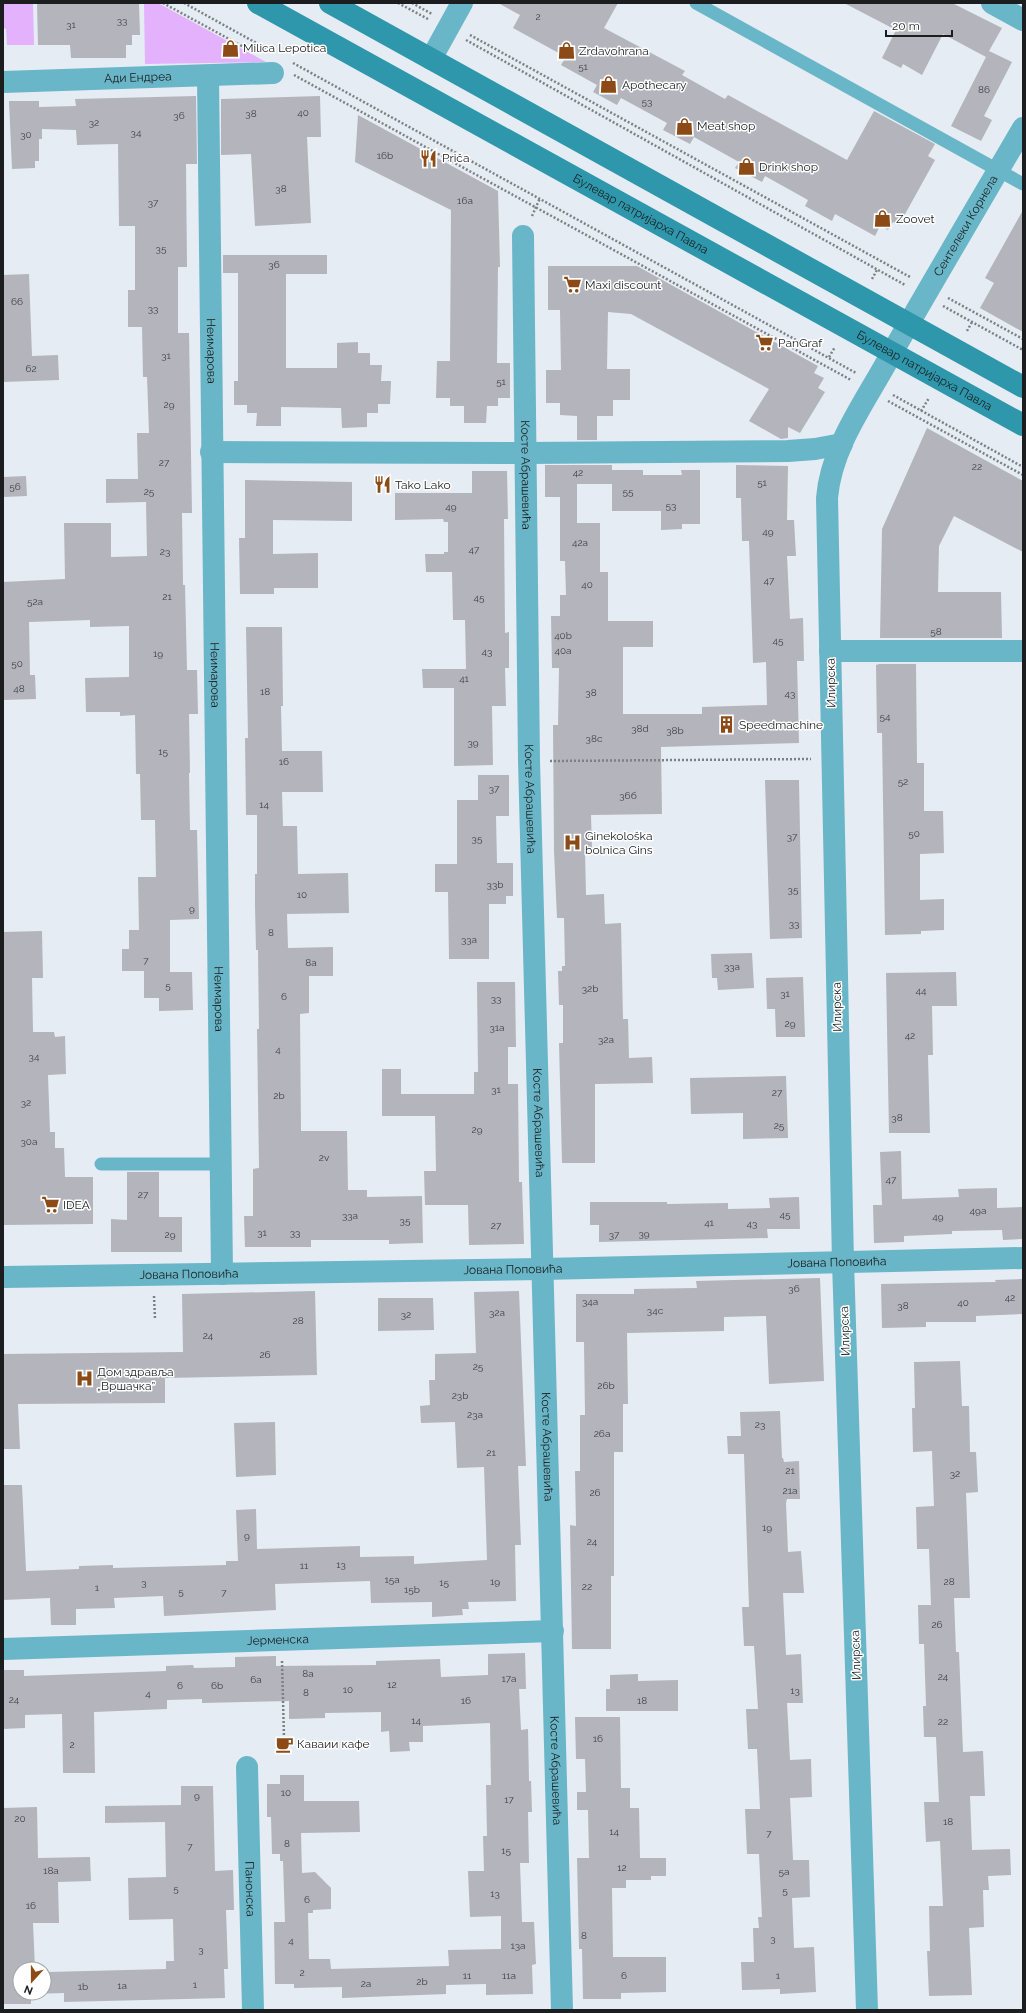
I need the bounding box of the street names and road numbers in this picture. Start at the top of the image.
street label: Ади Ендреа [104,69,172,86]
street label: Булевар патријарха Павла [571,171,711,257]
street label: Сентелеки Корнела [931,173,1001,279]
street label: Неимарова [204,318,219,384]
street label: Булевар патријарха Павла [854,328,994,414]
street label: Косте Абрашевића [518,420,533,530]
street label: Неимарова [208,642,222,708]
street label: Илирска [824,658,838,708]
street label: Косте Абрашевића [522,744,538,854]
street label: Неимарова [211,966,226,1032]
street label: Илирска [830,982,844,1032]
street label: Косте Абрашевића [530,1068,547,1178]
street label: Јована Поповића [787,1254,887,1270]
street label: Јована Поповића [463,1262,563,1277]
street label: Јована Поповића [139,1267,239,1282]
street label: Илирска [837,1306,853,1356]
street label: Косте Абрашевића [539,1392,556,1502]
street label: Илирска [848,1630,864,1680]
street label: Јерменска [247,1632,309,1648]
street label: Косте Абрашевића [547,1716,564,1825]
street label: Панонска [242,1861,258,1917]

